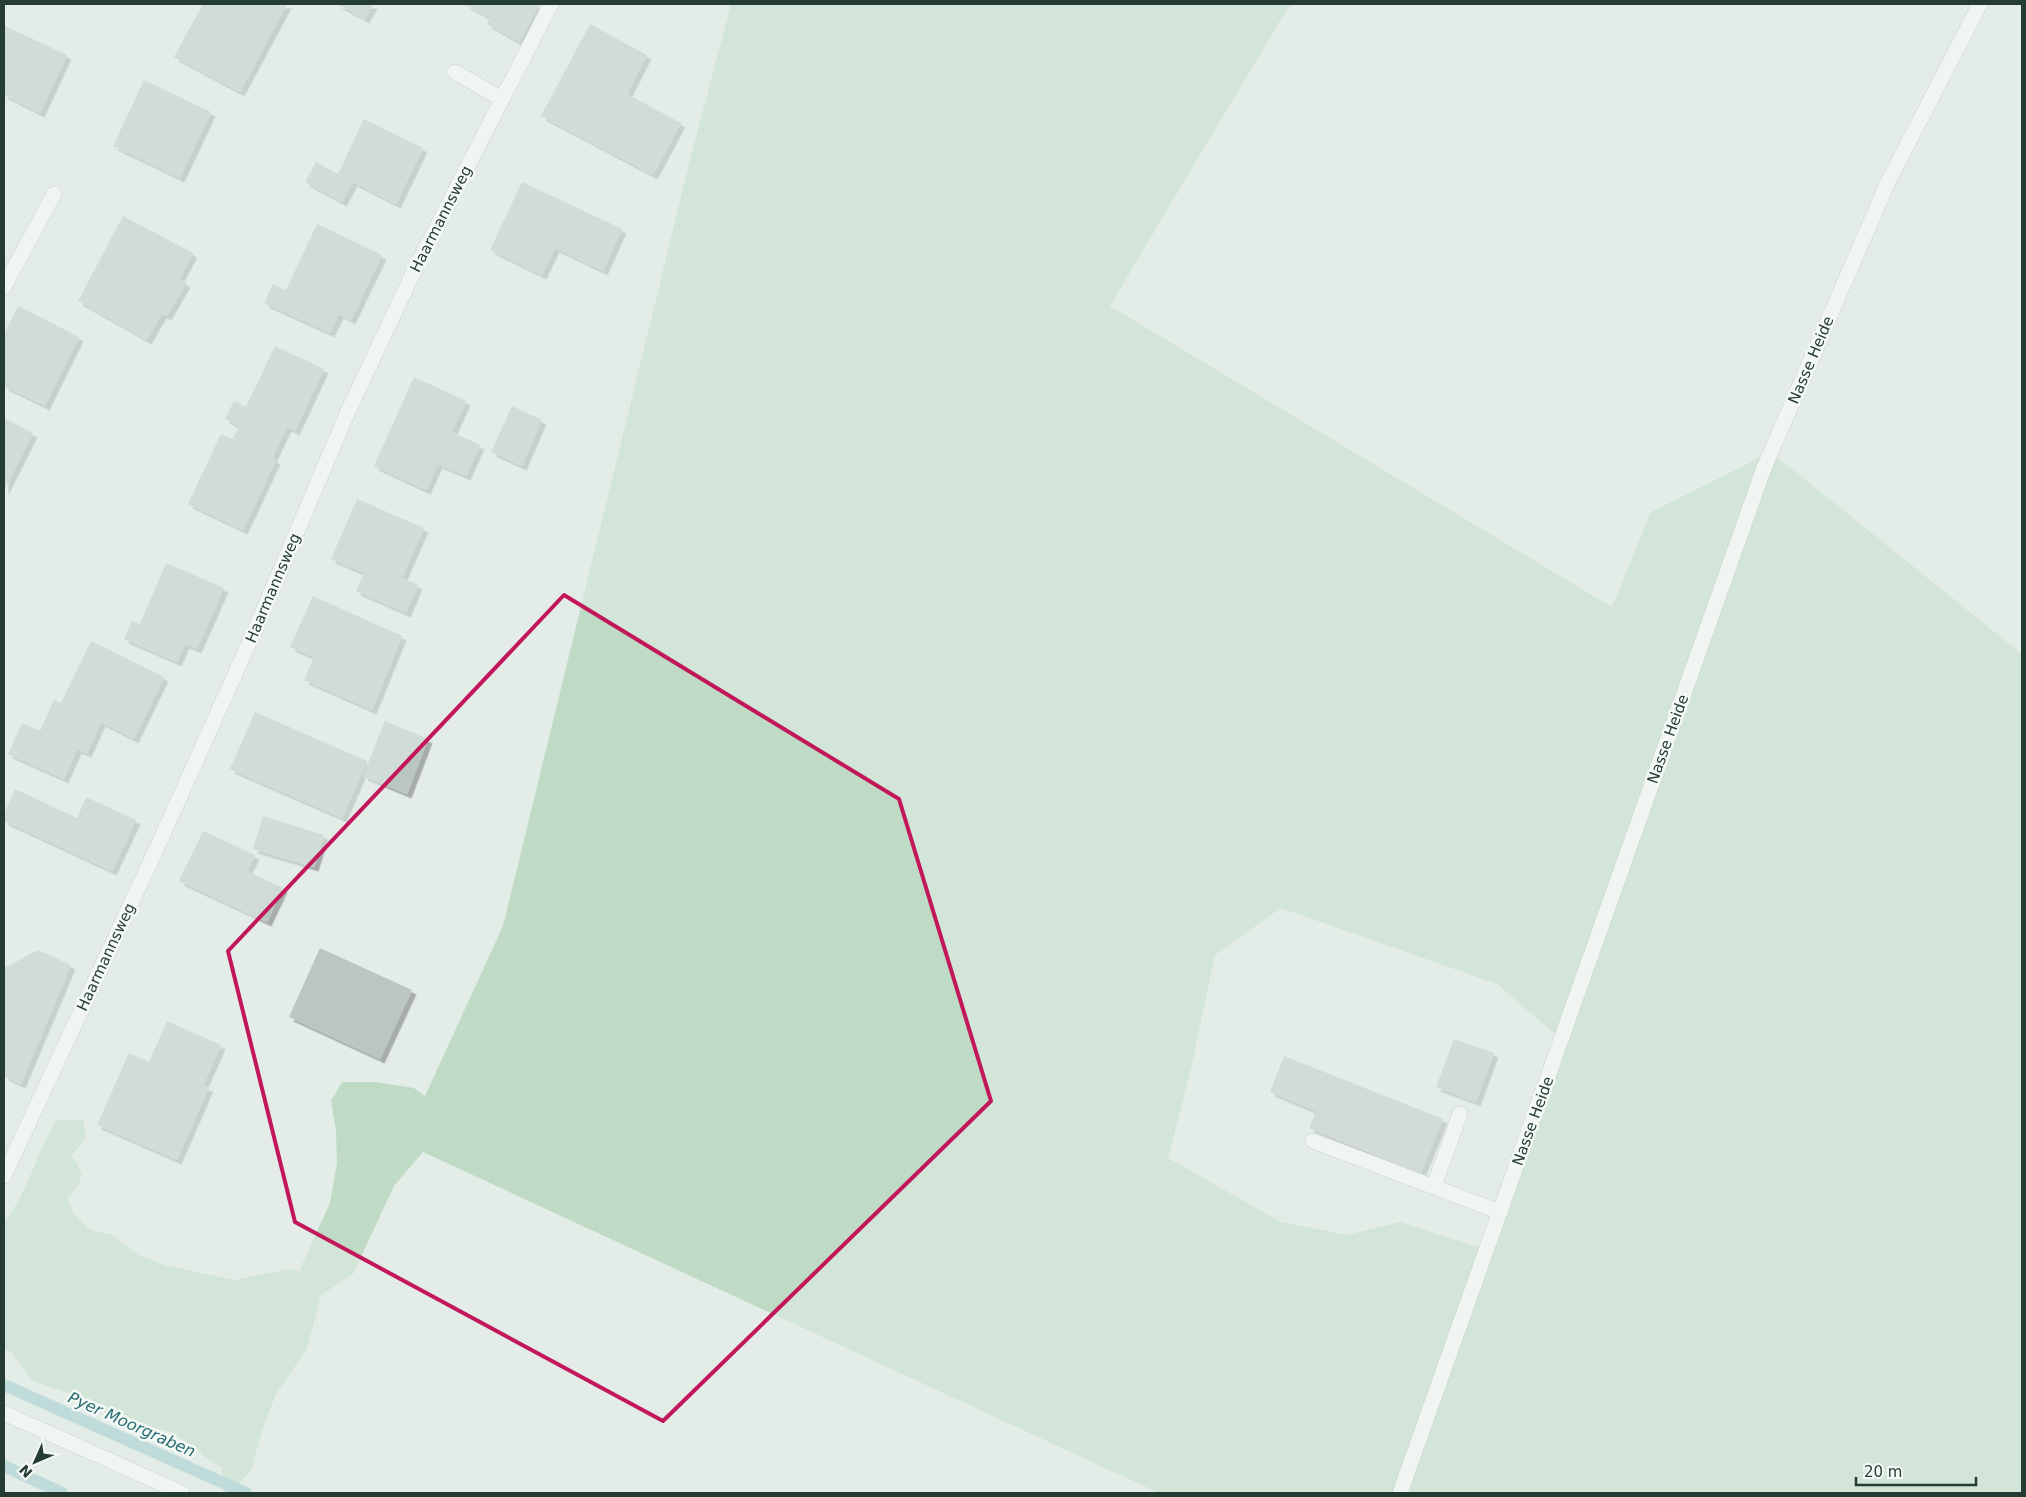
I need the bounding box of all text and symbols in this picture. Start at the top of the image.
street label: Haarmannsweg [406,163,476,275]
street label: Nasse Heide [1784,313,1838,407]
street label: Haarmannsweg [242,531,304,645]
street label: Nasse Heide [1644,692,1692,786]
street label: Haarmannsweg [73,900,139,1014]
street label: Nasse Heide [1509,1074,1557,1168]
water label: Pyer Moorgraben [65,1388,198,1461]
north arrow [10,1437,60,1487]
scale bar [1856,1454,1976,1486]
text: N [16,1461,36,1481]
text: 20 m [1864,1463,1902,1481]

